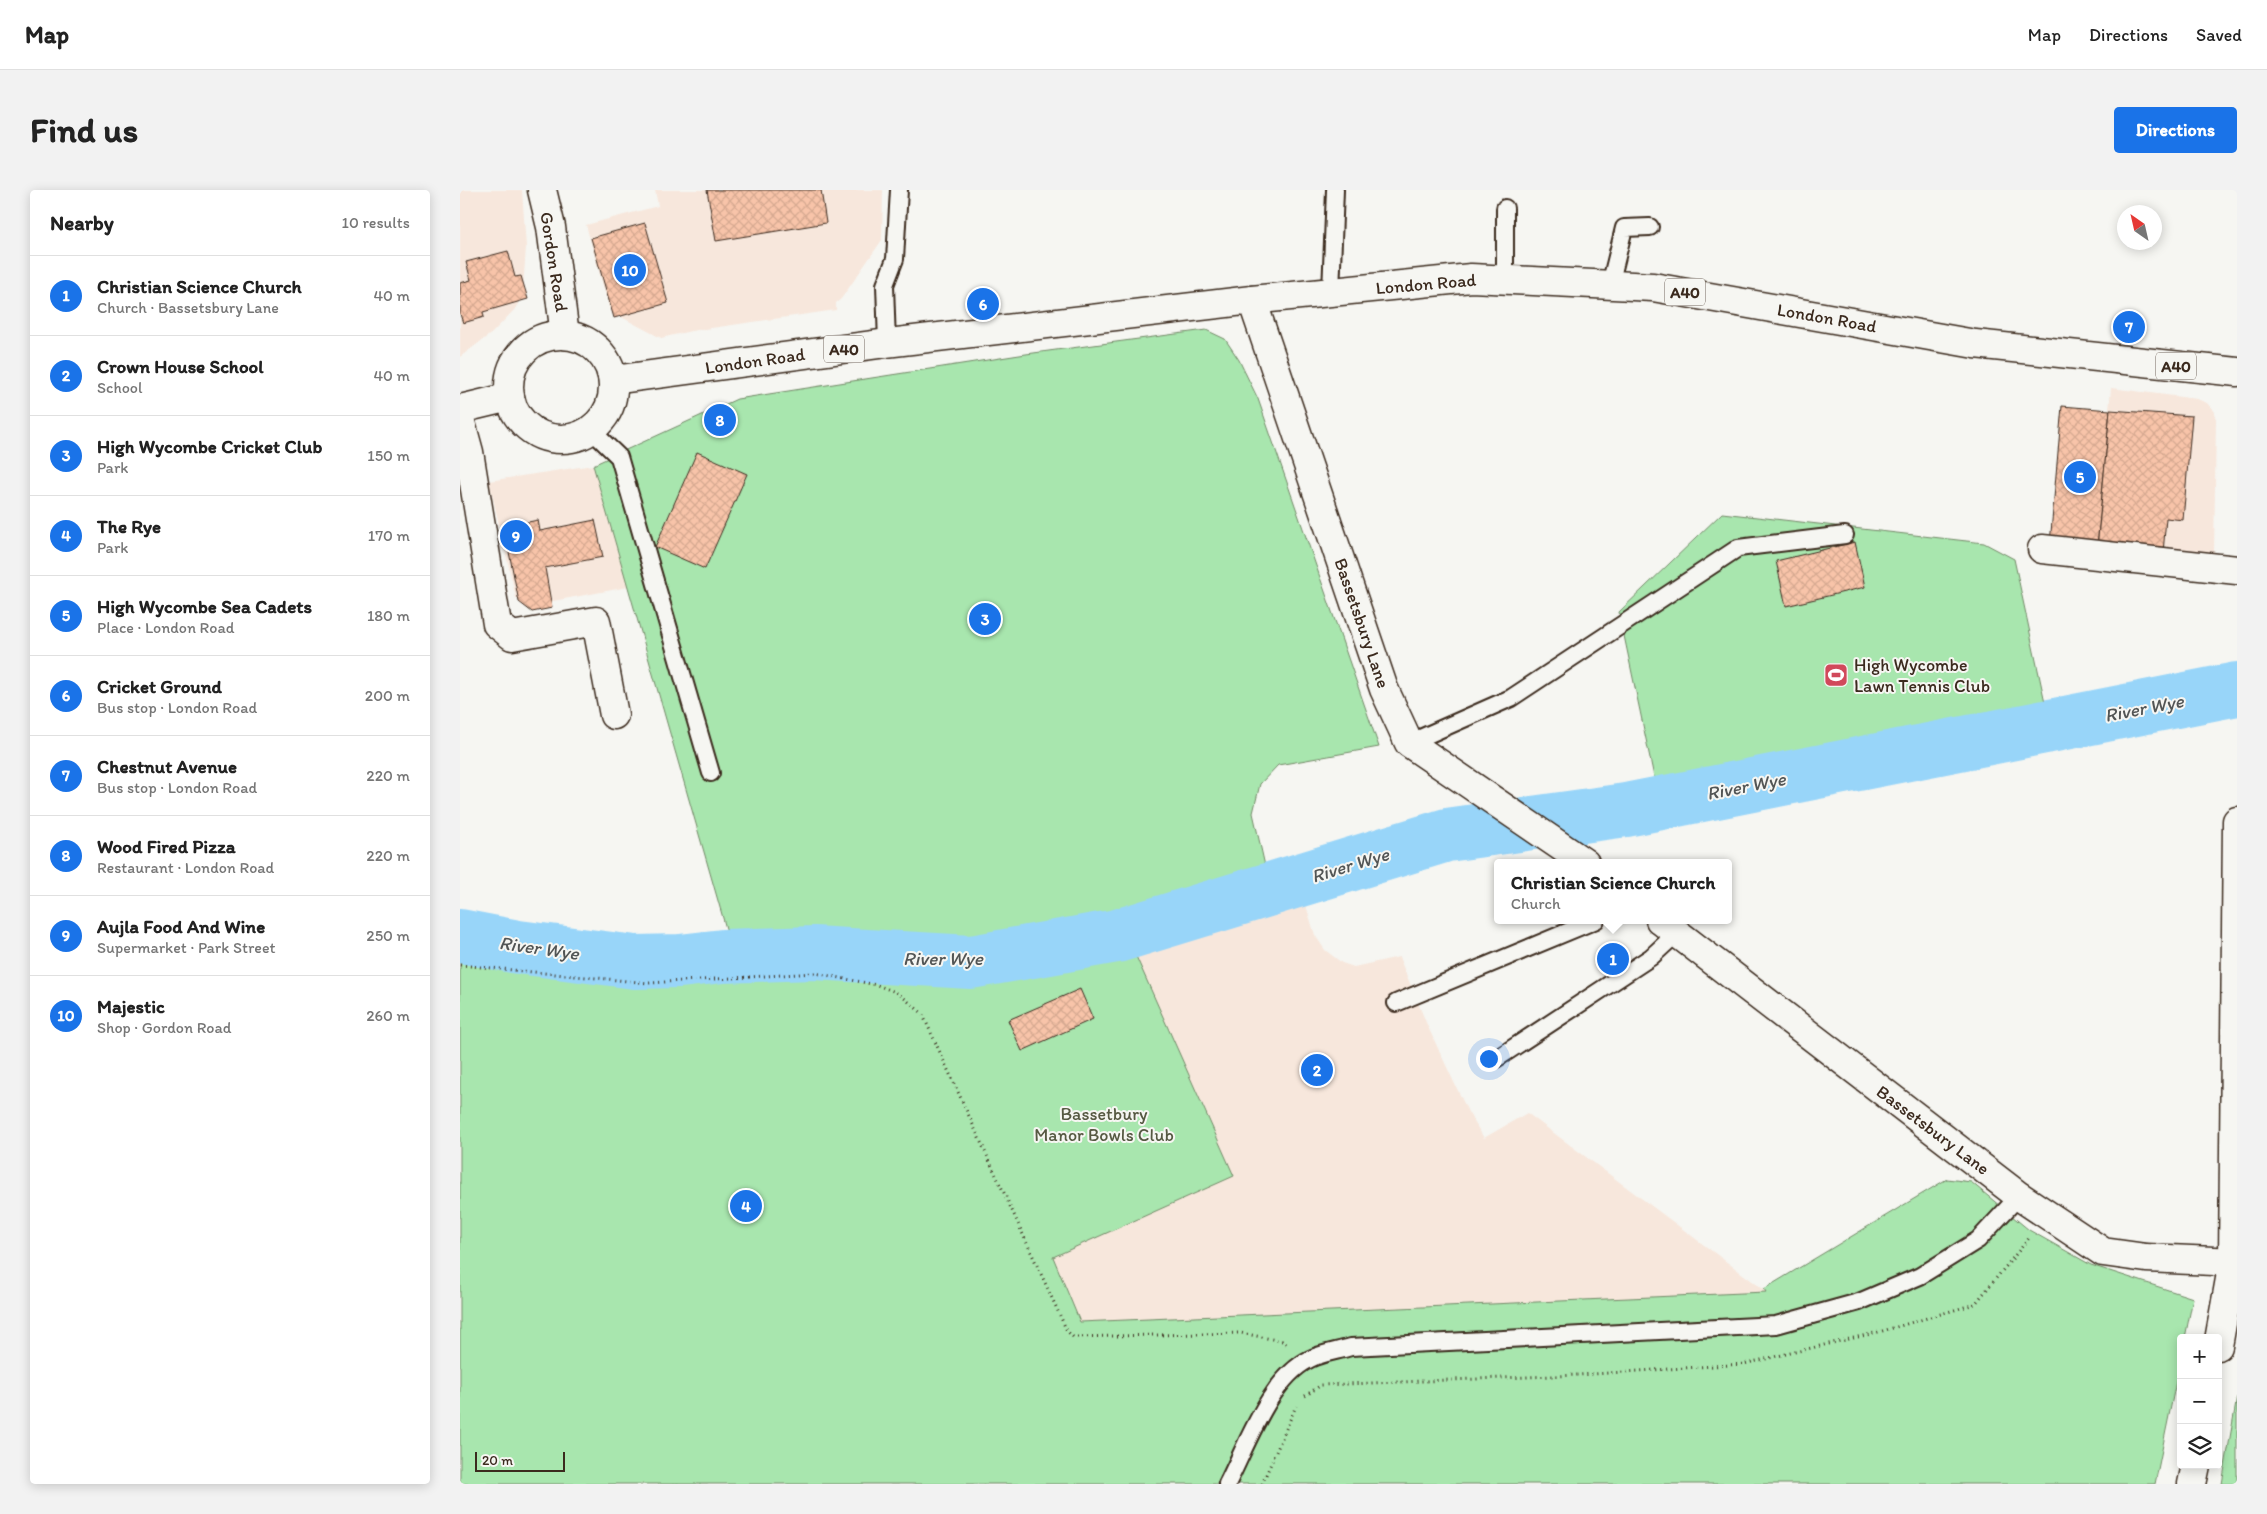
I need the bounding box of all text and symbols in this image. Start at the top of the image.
text: Map [25,20,69,49]
text: Map [2028,24,2061,46]
text: Directions [2089,24,2168,46]
text: Saved [2196,24,2242,46]
button: Directions [2114,107,2237,153]
text: Find us [30,109,138,151]
north arrow [2117,205,2162,250]
text: Nearby [50,210,114,235]
street label: Gordon Road [535,210,573,314]
text: 10 results [342,213,410,232]
pin: 10 [614,251,646,289]
street label: London Road [1375,269,1477,299]
text: Christian Science Church [97,275,302,298]
road number: A40 [1665,278,1705,305]
pin: 6 [967,285,999,323]
text: 1 [62,286,70,305]
text: 40 m [373,286,410,305]
text: Church · Bassetsbury Lane [97,298,279,317]
street label: London Road [1775,298,1879,338]
pin: 7 [2113,308,2145,346]
road number: A40 [824,336,864,362]
street label: London Road [704,343,807,379]
road number: A40 [2156,352,2196,380]
text: Crown House School [97,355,264,378]
text: 2 [62,366,70,385]
text: 40 m [373,366,410,385]
text: School [97,378,143,397]
pin: 8 [704,401,736,439]
text: High Wycombe Cricket Club [97,435,322,458]
text: 3 [62,446,70,465]
text: 150 m [367,446,410,465]
text: Park [97,458,128,477]
pin: 5 [2064,458,2096,496]
text: The Rye [97,515,161,538]
pin: 9 [500,517,532,555]
text: 4 [61,526,71,545]
text: 170 m [368,526,410,545]
text: Park [97,538,128,557]
street label: Bassetsbury Lane [1329,555,1395,691]
text: High Wycombe Sea Cadets [97,595,312,618]
pin: 3 [969,600,1001,638]
text: 5 [62,606,70,625]
text: 180 m [367,606,410,625]
text: Place · London Road [97,618,235,637]
place label: High Wycombe Lawn Tennis Club [1854,654,1990,697]
sports icon: High Wycombe Lawn Tennis Club [1823,662,1849,688]
text: Cricket Ground [97,675,222,698]
text: 6 [62,686,70,705]
text: 200 m [365,686,410,705]
water label: River Wye [2103,689,2186,727]
text: Bus stop · London Road [97,698,257,717]
text: Chestnut Avenue [97,755,237,778]
text: 7 [62,766,70,785]
text: 220 m [366,766,410,785]
water label: River Wye [1705,767,1788,805]
text: Bus stop · London Road [97,778,257,797]
text: Wood Fired Pizza [97,835,236,858]
water label: River Wye [1308,842,1392,888]
text: 8 [62,846,70,865]
text: 220 m [366,846,410,865]
text: Restaurant · London Road [97,858,274,877]
popup [1494,859,1732,924]
text: Christian Science Church [1511,871,1715,894]
text: Church [1511,894,1561,913]
text: Aujla Food And Wine [97,915,265,938]
text: 9 [62,926,70,945]
text: 250 m [366,926,410,945]
water label: River Wye [498,931,581,965]
text: Supermarket · Park Street [97,938,276,957]
pin: 1 [1597,940,1629,978]
water label: River Wye [903,947,984,970]
text: Majestic [97,995,165,1018]
text: 10 [57,1006,75,1025]
text: 260 m [366,1006,410,1025]
text: Shop · Gordon Road [97,1018,232,1037]
your location [1476,1046,1502,1072]
pin: 2 [1301,1051,1333,1089]
street label: Bassetsbury Lane [1872,1080,1994,1180]
park label: Bassetbury Manor Bowls Club [1034,1103,1174,1146]
pin: 4 [730,1187,762,1225]
map controls [2177,1334,2222,1469]
button: + [2177,1334,2222,1379]
button: − [2177,1379,2222,1424]
button: layers [2177,1424,2222,1469]
scale bar [475,1449,565,1472]
text: 20 m [482,1452,513,1469]

